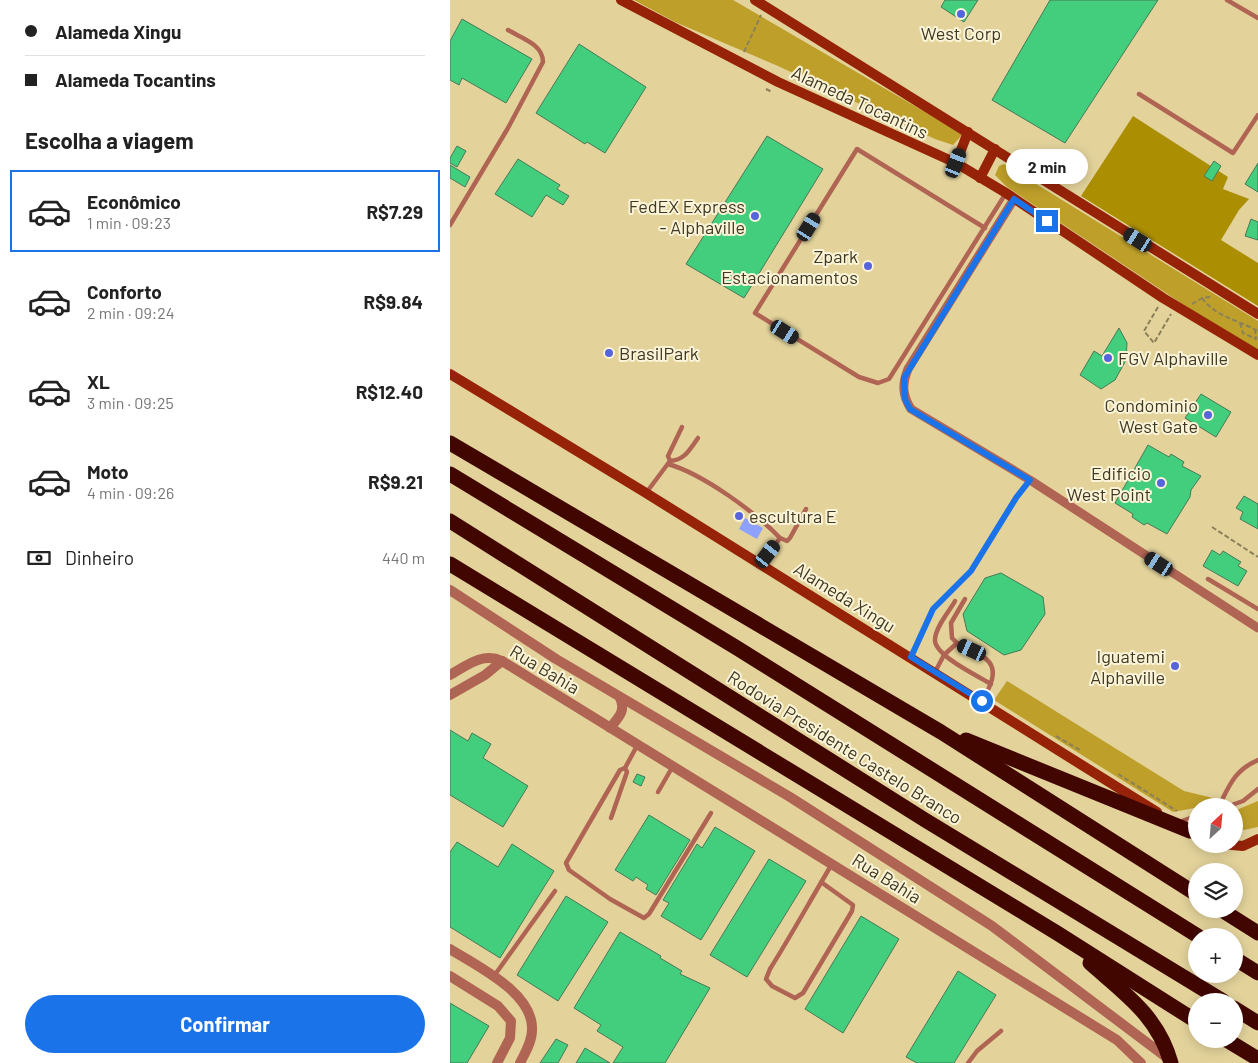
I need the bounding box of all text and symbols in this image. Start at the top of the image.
marker: West Corp [955,8,967,20]
text: Alameda Xingu [55,20,181,43]
place label: West Corp [921,22,1001,44]
street label: Alameda Tocantins [788,61,932,143]
text: Alameda Tocantins [55,68,216,91]
text: Escolha a viagem [25,127,194,153]
car [943,146,968,180]
callout: 2 min [1006,148,1088,184]
text: 2 min [1028,157,1066,176]
icon: car [27,189,72,234]
text: Econômico [87,190,181,213]
place label: FedEX Express - Alphaville [629,195,745,238]
text: R$7.29 [366,200,423,223]
marker: FedEX Express - Alphaville [749,210,761,222]
car [794,210,823,244]
route end [1036,210,1058,232]
text: 1 min · 09:23 [87,213,171,232]
car [1121,226,1154,254]
place label: Zpark Estacionamentos [721,245,858,288]
marker: Zpark Estacionamentos [862,260,874,272]
icon: car [27,279,72,324]
text: Conforto [87,280,162,303]
text: R$9.84 [363,290,423,313]
text: 2 min · 09:24 [87,303,175,322]
car [768,318,801,346]
place label: BrasilPark [619,342,699,364]
marker: BrasilPark [603,347,615,359]
place label: FGV Alphaville [1118,347,1228,369]
marker: FGV Alphaville [1102,352,1114,364]
icon: car [27,369,72,414]
text: XL [87,370,110,393]
text: R$12.40 [356,380,423,403]
text: 3 min · 09:25 [87,393,174,412]
place label: Condominio West Gate [1104,394,1198,437]
marker: Condominio West Gate [1202,409,1214,421]
icon: car [27,459,72,504]
text: Moto [87,460,129,483]
place label: Edificio West Point [1067,462,1151,505]
text: R$9.21 [368,470,423,493]
marker: Edificio West Point [1155,477,1167,489]
text: 4 min · 09:26 [87,483,174,502]
place label: escultura E [749,505,837,527]
marker: escultura E [733,510,745,522]
car [752,538,783,570]
icon: cash [25,544,53,572]
text: Dinheiro [65,546,134,569]
text: 440 m [382,548,425,567]
car [1142,550,1175,578]
street label: Alameda Xingu [790,557,900,637]
car [955,637,988,663]
street label: Rua Bahia [506,640,584,698]
place label: Iguatemi Alphaville [1090,645,1165,688]
marker: Iguatemi Alphaville [1169,660,1181,672]
street label: Rodovia Presidente Castelo Branco [724,666,966,828]
route start [971,690,993,712]
north arrow [1188,798,1242,852]
map controls [1188,798,1243,1048]
street label: Rua Bahia [848,848,926,908]
button: layers [1188,863,1243,918]
button: + [1188,928,1243,983]
button: − [1188,993,1243,1048]
button: Confirmar [25,995,425,1053]

